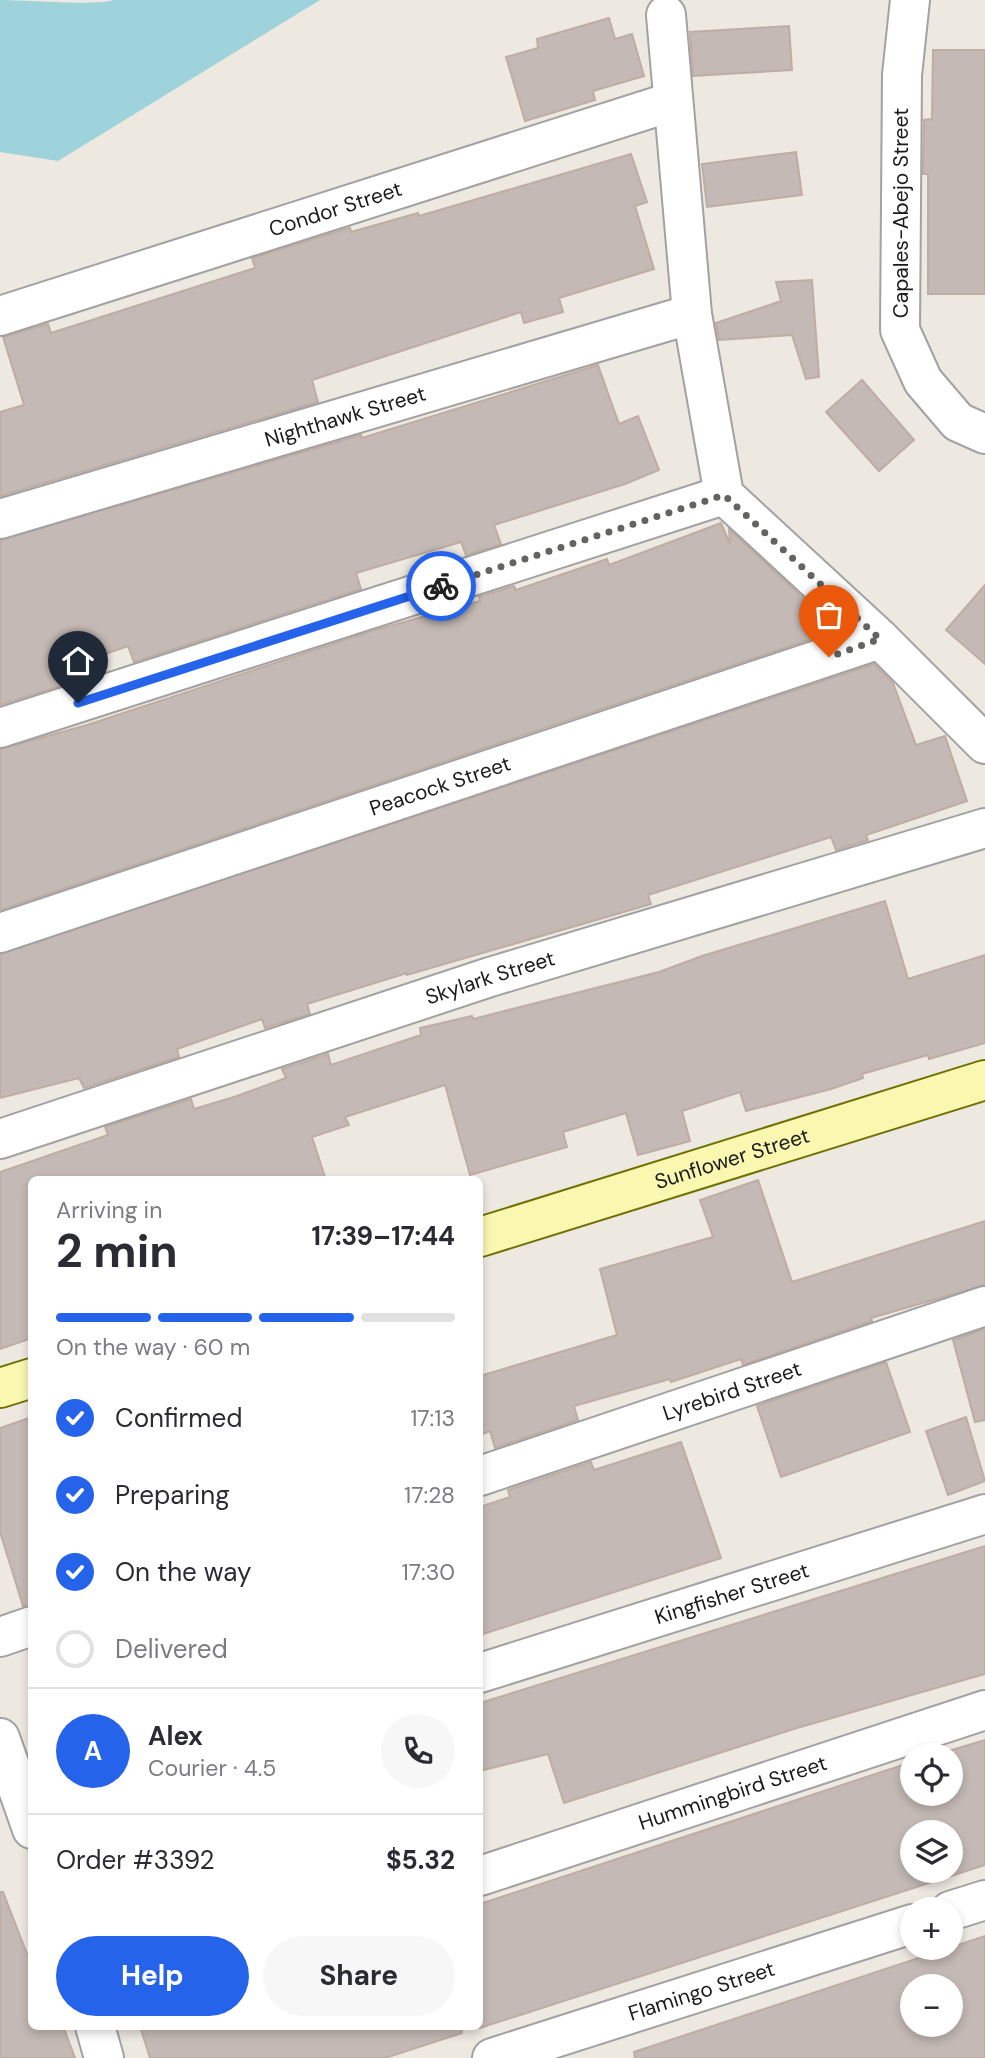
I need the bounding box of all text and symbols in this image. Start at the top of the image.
street label: Capales-Abejo Street [887,108,915,318]
street label: Condor Street [265,175,405,243]
street label: Nighthawk Street [261,380,429,454]
courier [406,551,476,621]
icon: bike [422,567,460,605]
pin [799,585,859,657]
icon: bag [810,596,848,634]
pin [48,631,108,703]
icon: home [59,642,97,680]
street label: Peacock Street [366,749,514,823]
street label: Skylark Street [422,944,558,1011]
street label: Sunflower Street [651,1121,813,1196]
text: Arriving in [56,1195,162,1225]
text: 17:39–17:44 [311,1219,455,1253]
text: 2 min [56,1221,178,1281]
text: On the way · 60 m [56,1332,250,1362]
street label: Lyrebird Street [659,1355,805,1427]
icon: check [56,1399,94,1437]
text: Confirmed [115,1401,242,1435]
text: 17:13 [410,1403,455,1433]
icon: check [56,1476,94,1514]
text: Preparing [115,1478,230,1512]
text: 17:28 [404,1480,455,1510]
icon: check [56,1553,94,1591]
text: On the way [115,1555,251,1589]
street label: Kingfisher Street [651,1556,813,1631]
text: 17:30 [402,1557,455,1587]
text: Delivered [115,1632,228,1666]
button: phone [381,1714,455,1788]
text: Alex [148,1719,203,1753]
text: A [84,1734,102,1768]
map controls [900,1743,963,2037]
button: locate [900,1743,963,1806]
street label: Hummingbird Street [635,1749,830,1837]
text: Courier · 4.5 [148,1753,276,1783]
button: layers [900,1820,963,1883]
text: Order #3392 [56,1843,215,1877]
text: $5.32 [386,1843,455,1877]
button: + [900,1897,963,1960]
button: Help [56,1936,249,2016]
button: Share [263,1936,455,2016]
street label: Flamingo Street [625,1955,778,2028]
button: − [900,1974,963,2037]

